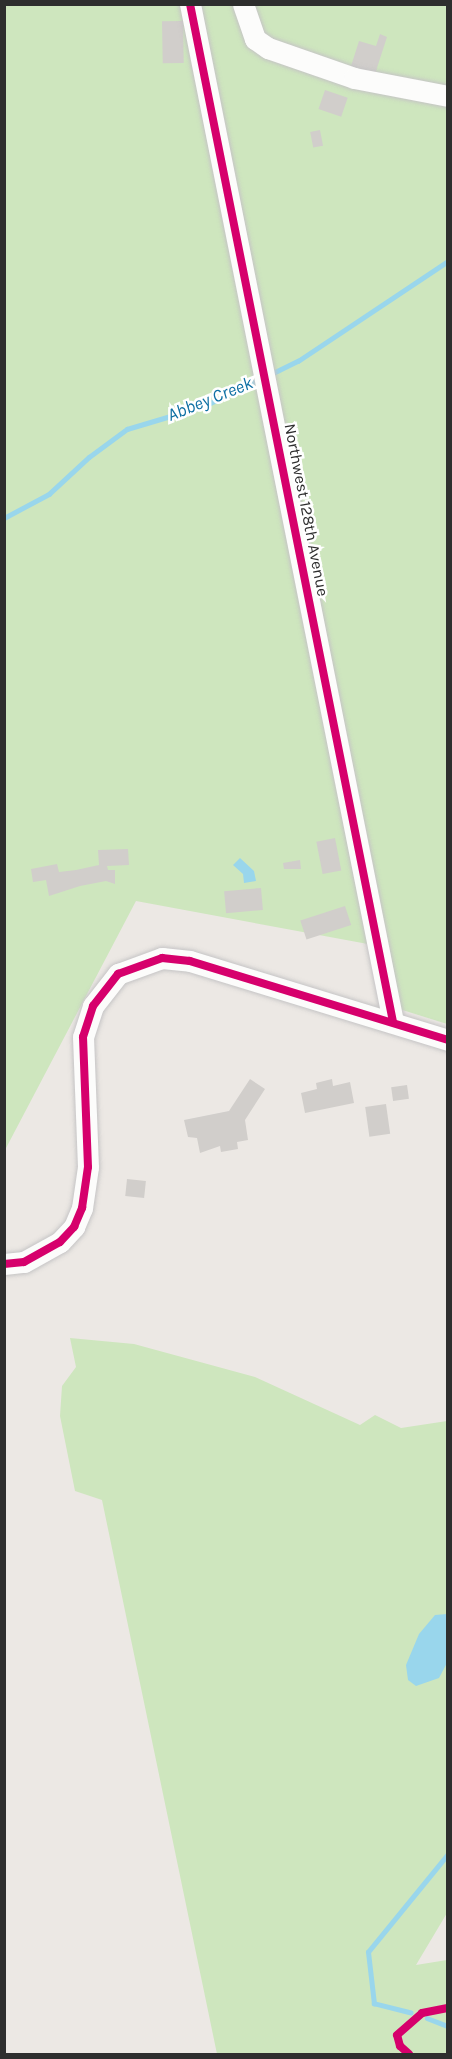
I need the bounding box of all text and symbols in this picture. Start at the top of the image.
water label: Abbey Creek [164,372,256,426]
street label: Northwest 128th Avenue [280,422,332,598]

